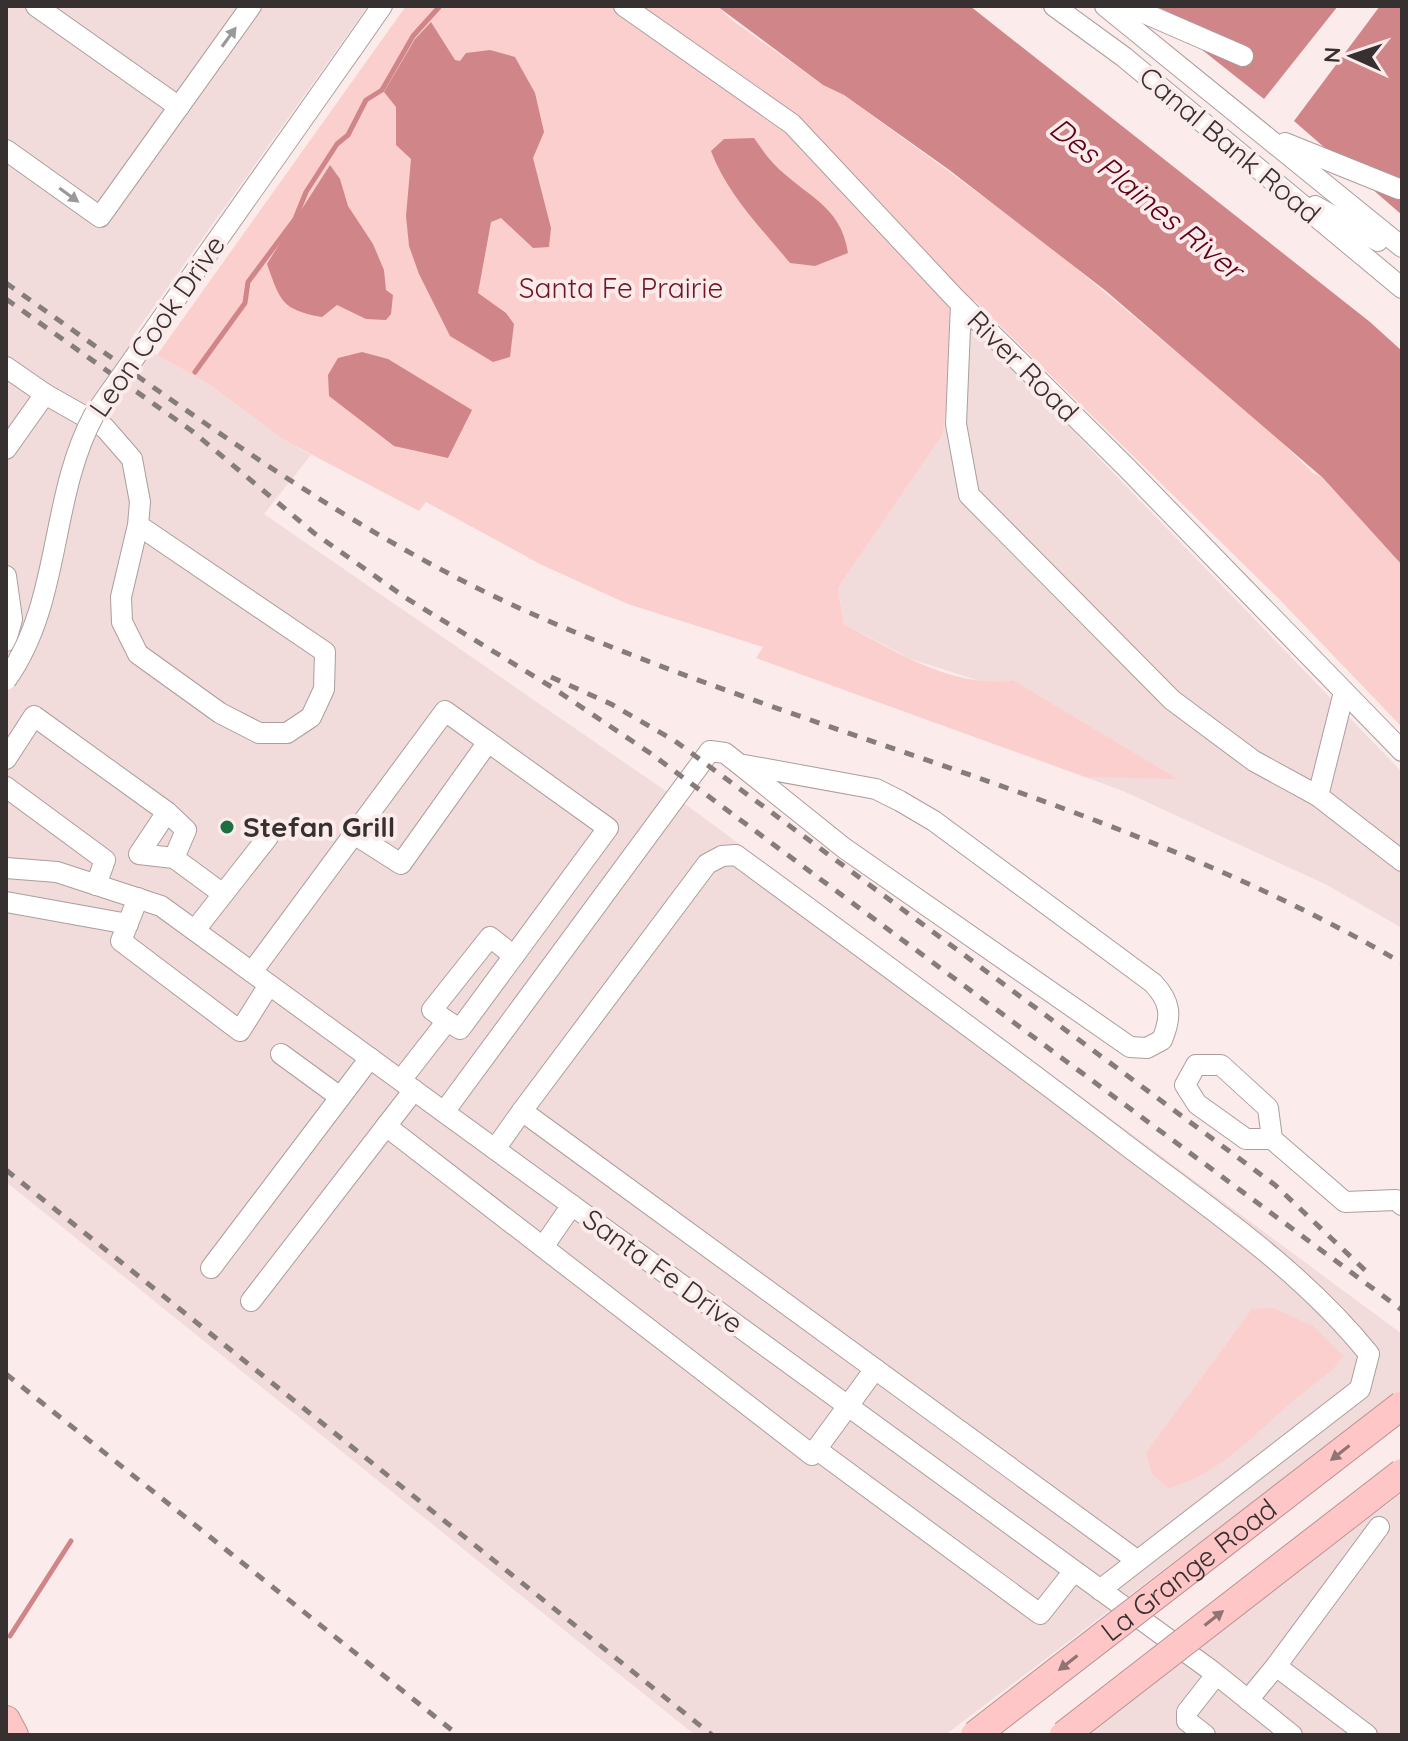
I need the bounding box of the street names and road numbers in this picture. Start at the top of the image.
street label: Canal Bank Road [1133,59,1328,231]
street label: Leon Cook Drive [81,228,232,423]
street label: River Road [960,303,1086,429]
street label: Santa Fe Drive [576,1201,750,1340]
street label: La Grange Road [1094,1491,1283,1648]

